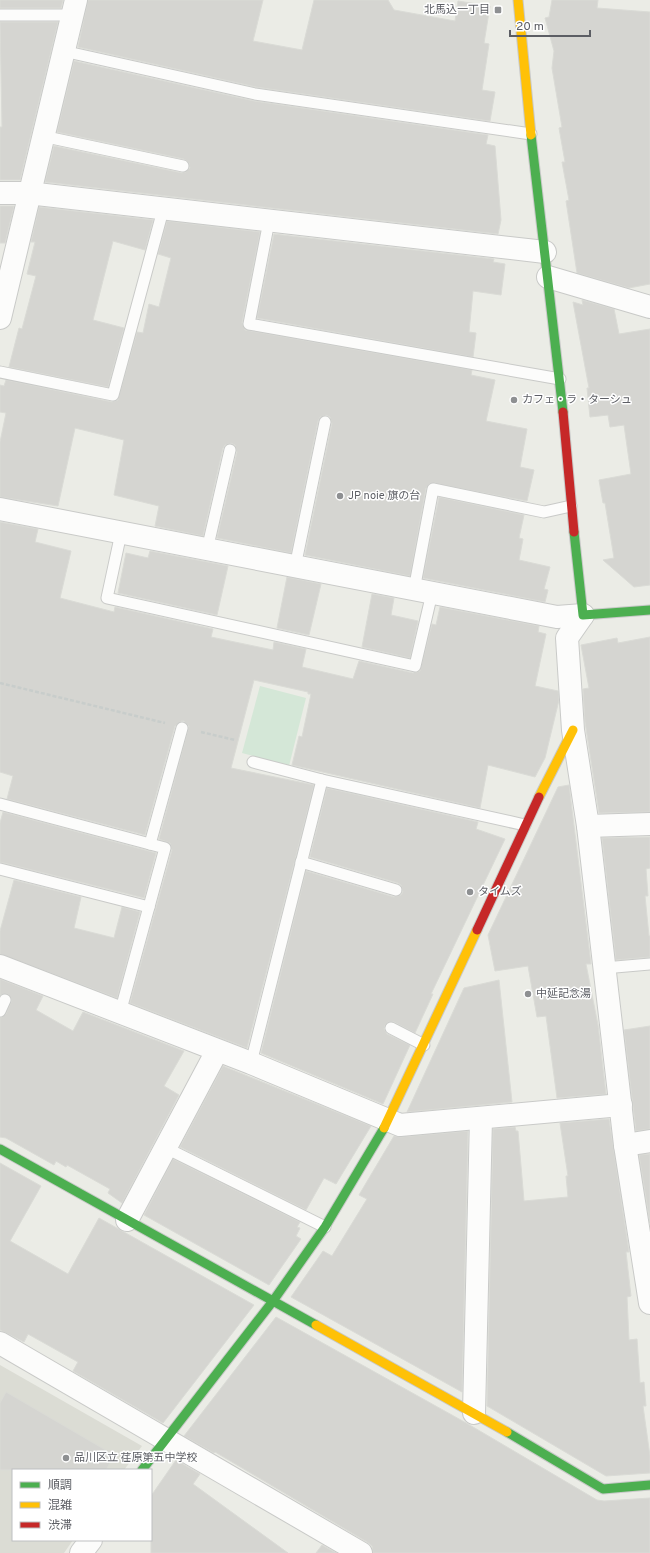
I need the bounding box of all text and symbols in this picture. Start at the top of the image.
place label: 北馬込一丁目 [424,3,490,17]
marker: 北馬込一丁目 [493,5,503,15]
scale bar [510,12,590,38]
text: 20 m [516,19,544,35]
place label: カフェ・ラ・ターシュ [522,393,632,407]
marker: カフェ・ラ・ターシュ [509,395,519,405]
place label: JP noie 旗の台 [348,489,420,503]
marker: JP noie 旗の台 [335,491,345,501]
place label: タイムズ [478,885,522,899]
marker: タイムズ [465,887,475,897]
place label: 中延記念湯 [536,987,591,1001]
marker: 中延記念湯 [523,989,533,999]
place label: 品川区立 荏原第五中学校 [74,1451,198,1465]
marker: 品川区立 荏原第五中学校 [61,1453,71,1463]
legend [12,1469,152,1541]
text: 順調 [48,1478,72,1494]
text: 混雑 [48,1498,72,1514]
text: 渋滞 [48,1518,72,1534]

